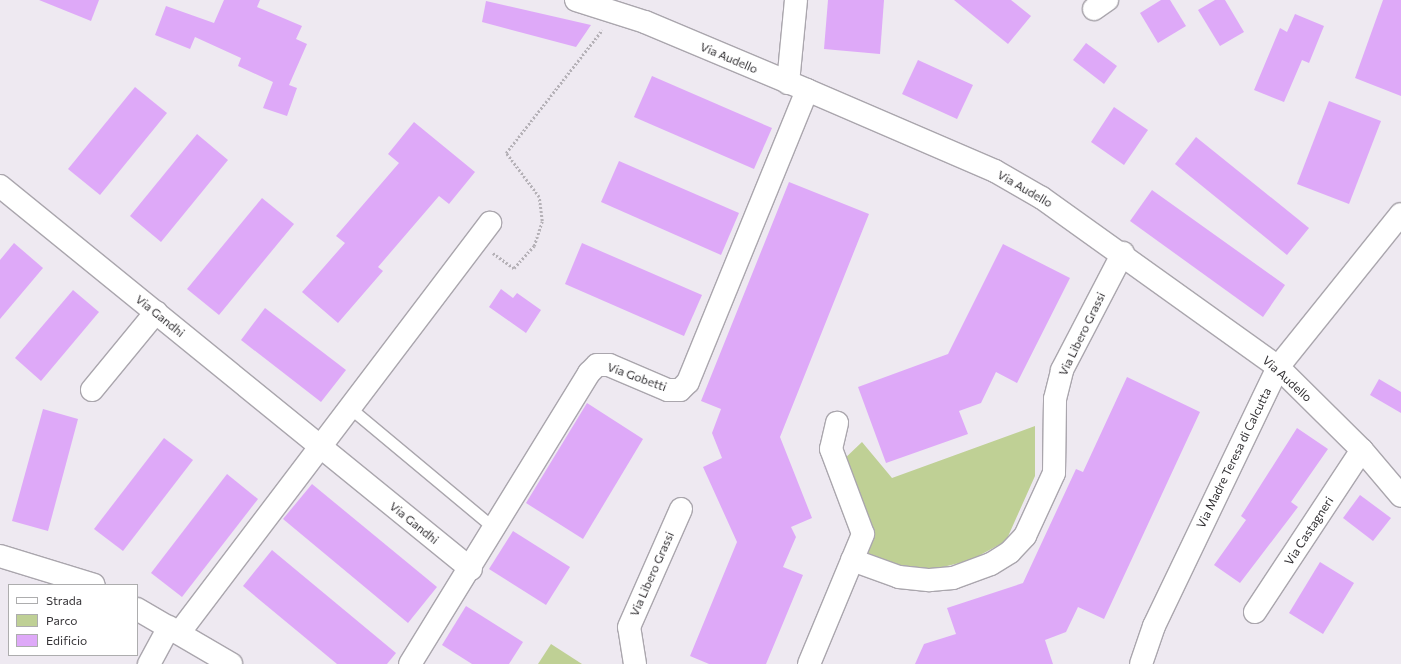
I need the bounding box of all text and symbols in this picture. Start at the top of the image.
street label: Via Audello [698,39,760,77]
street label: Via Audello [995,167,1055,211]
street label: Via Libero Grassi [1056,290,1108,378]
street label: Via Gandhi [133,292,187,340]
street label: Via Audello [1259,353,1315,405]
street label: Via Gobetti [605,360,669,394]
street label: Via Madre Teresa di Calcutta [1194,385,1274,531]
street label: Via Castagneri [1282,494,1336,568]
street label: Via Gandhi [387,499,441,547]
street label: Via Libero Grassi [627,529,677,619]
legend [8,584,138,656]
text: Strada [46,593,82,607]
text: Parco [46,613,78,627]
text: Edificio [46,633,87,647]

